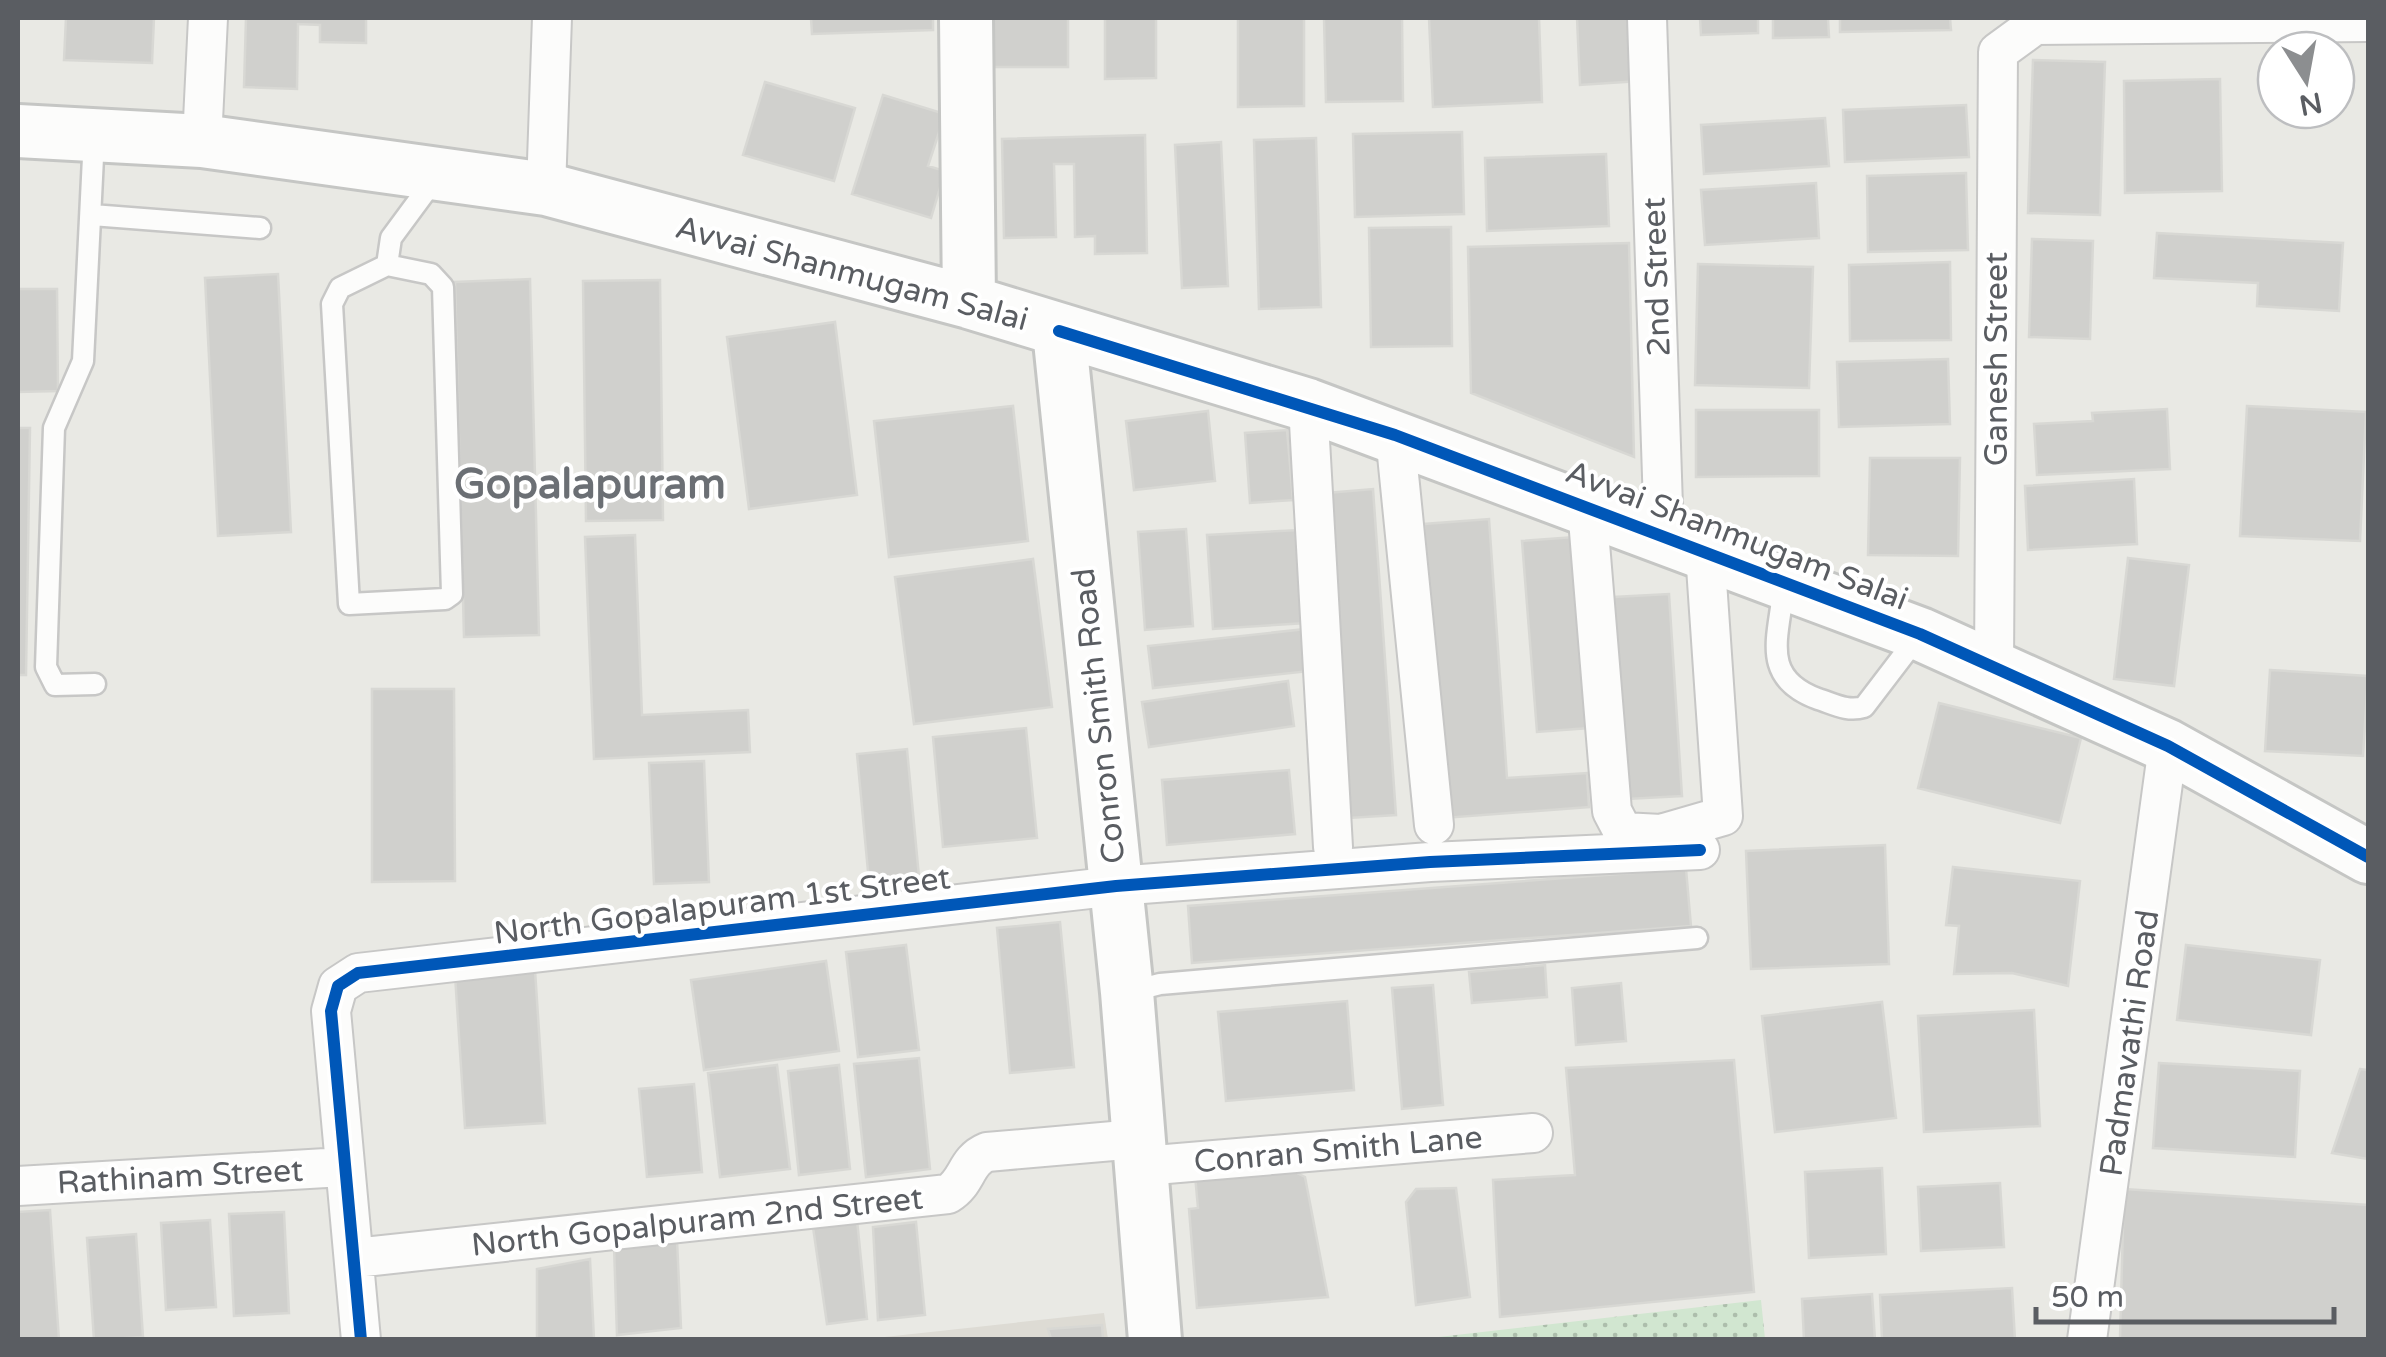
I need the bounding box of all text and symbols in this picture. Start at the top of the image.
north arrow [2256,30,2356,130]
text: N [2296,85,2325,122]
street label: 2nd Street [1635,197,1679,357]
street label: Avvai Shanmugam Salai [671,209,1032,339]
street label: Ganesh Street [1978,252,2016,466]
street label: Avvai Shanmugam Salai [1560,453,1913,619]
district label: Gopalapuram [454,459,726,510]
street label: Conron Smith Road [1065,566,1133,866]
street label: North Gopalapuram 1st Street [492,859,953,953]
street label: Padmavathi Road [2092,907,2168,1179]
street label: Conran Smith Lane [1192,1118,1484,1182]
street label: Rathinam Street [56,1152,304,1202]
street label: North Gopalpuram 2nd Street [469,1179,925,1265]
scale bar [2036,1262,2334,1324]
text: 50 m [2051,1279,2124,1316]

